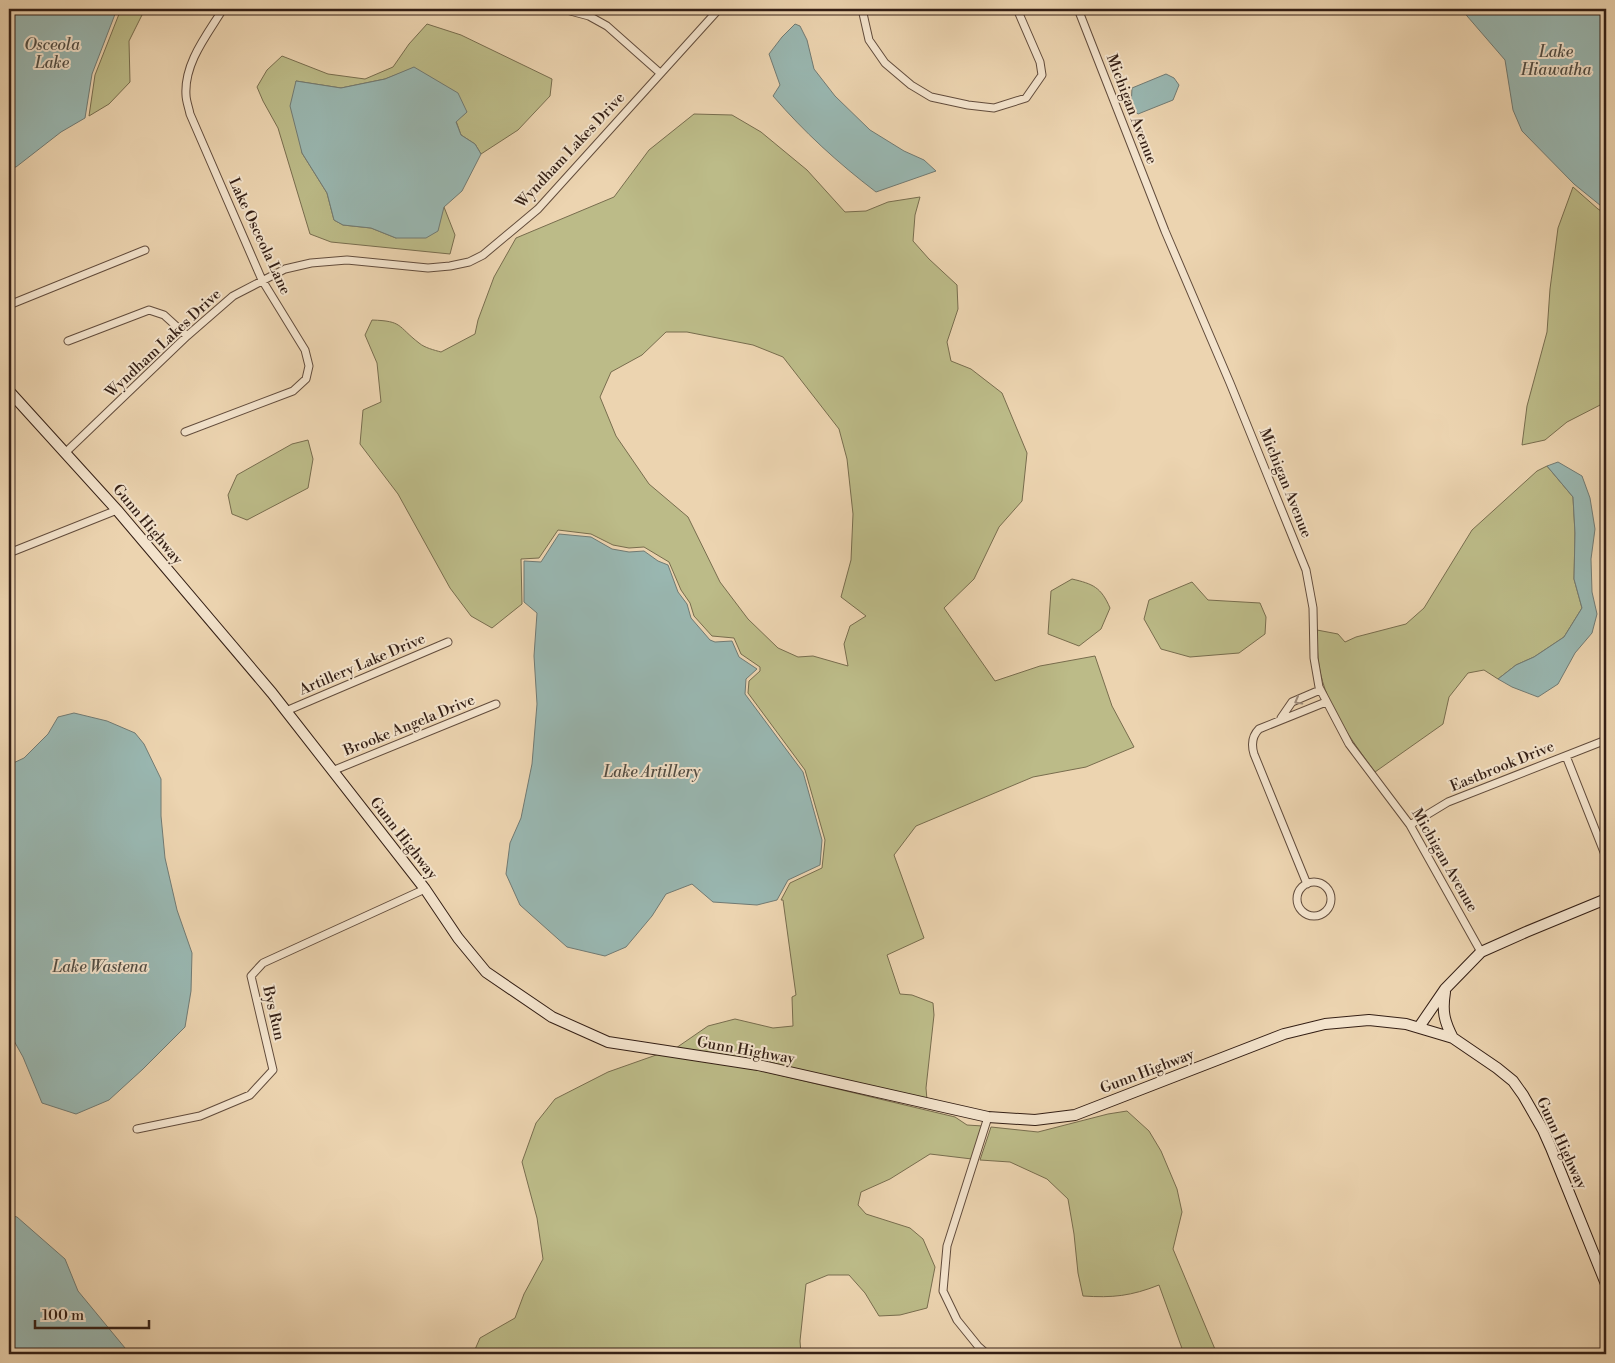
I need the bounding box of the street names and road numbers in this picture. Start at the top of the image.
street label: Michigan Avenue [1102,51,1161,167]
street label: Wyndham Lakes Drive [511,88,629,213]
street label: Lake Osceola Lane [224,175,295,298]
street label: Wyndham Lakes Drive [101,285,225,403]
street label: Michigan Avenue [1255,426,1316,541]
street label: Gunn Highway [108,480,187,569]
street label: Artillery Lake Drive [295,629,428,700]
street label: Brooke Angela Drive [340,690,478,761]
street label: Eastbrook Drive [1447,737,1557,796]
street label: Gunn Highway [366,793,442,884]
street label: Michigan Avenue [1407,805,1482,915]
street label: Bys Run [258,983,289,1042]
street label: Gunn Highway [695,1033,797,1069]
street label: Gunn Highway [1097,1045,1198,1098]
street label: Gunn Highway [1532,1094,1591,1193]

